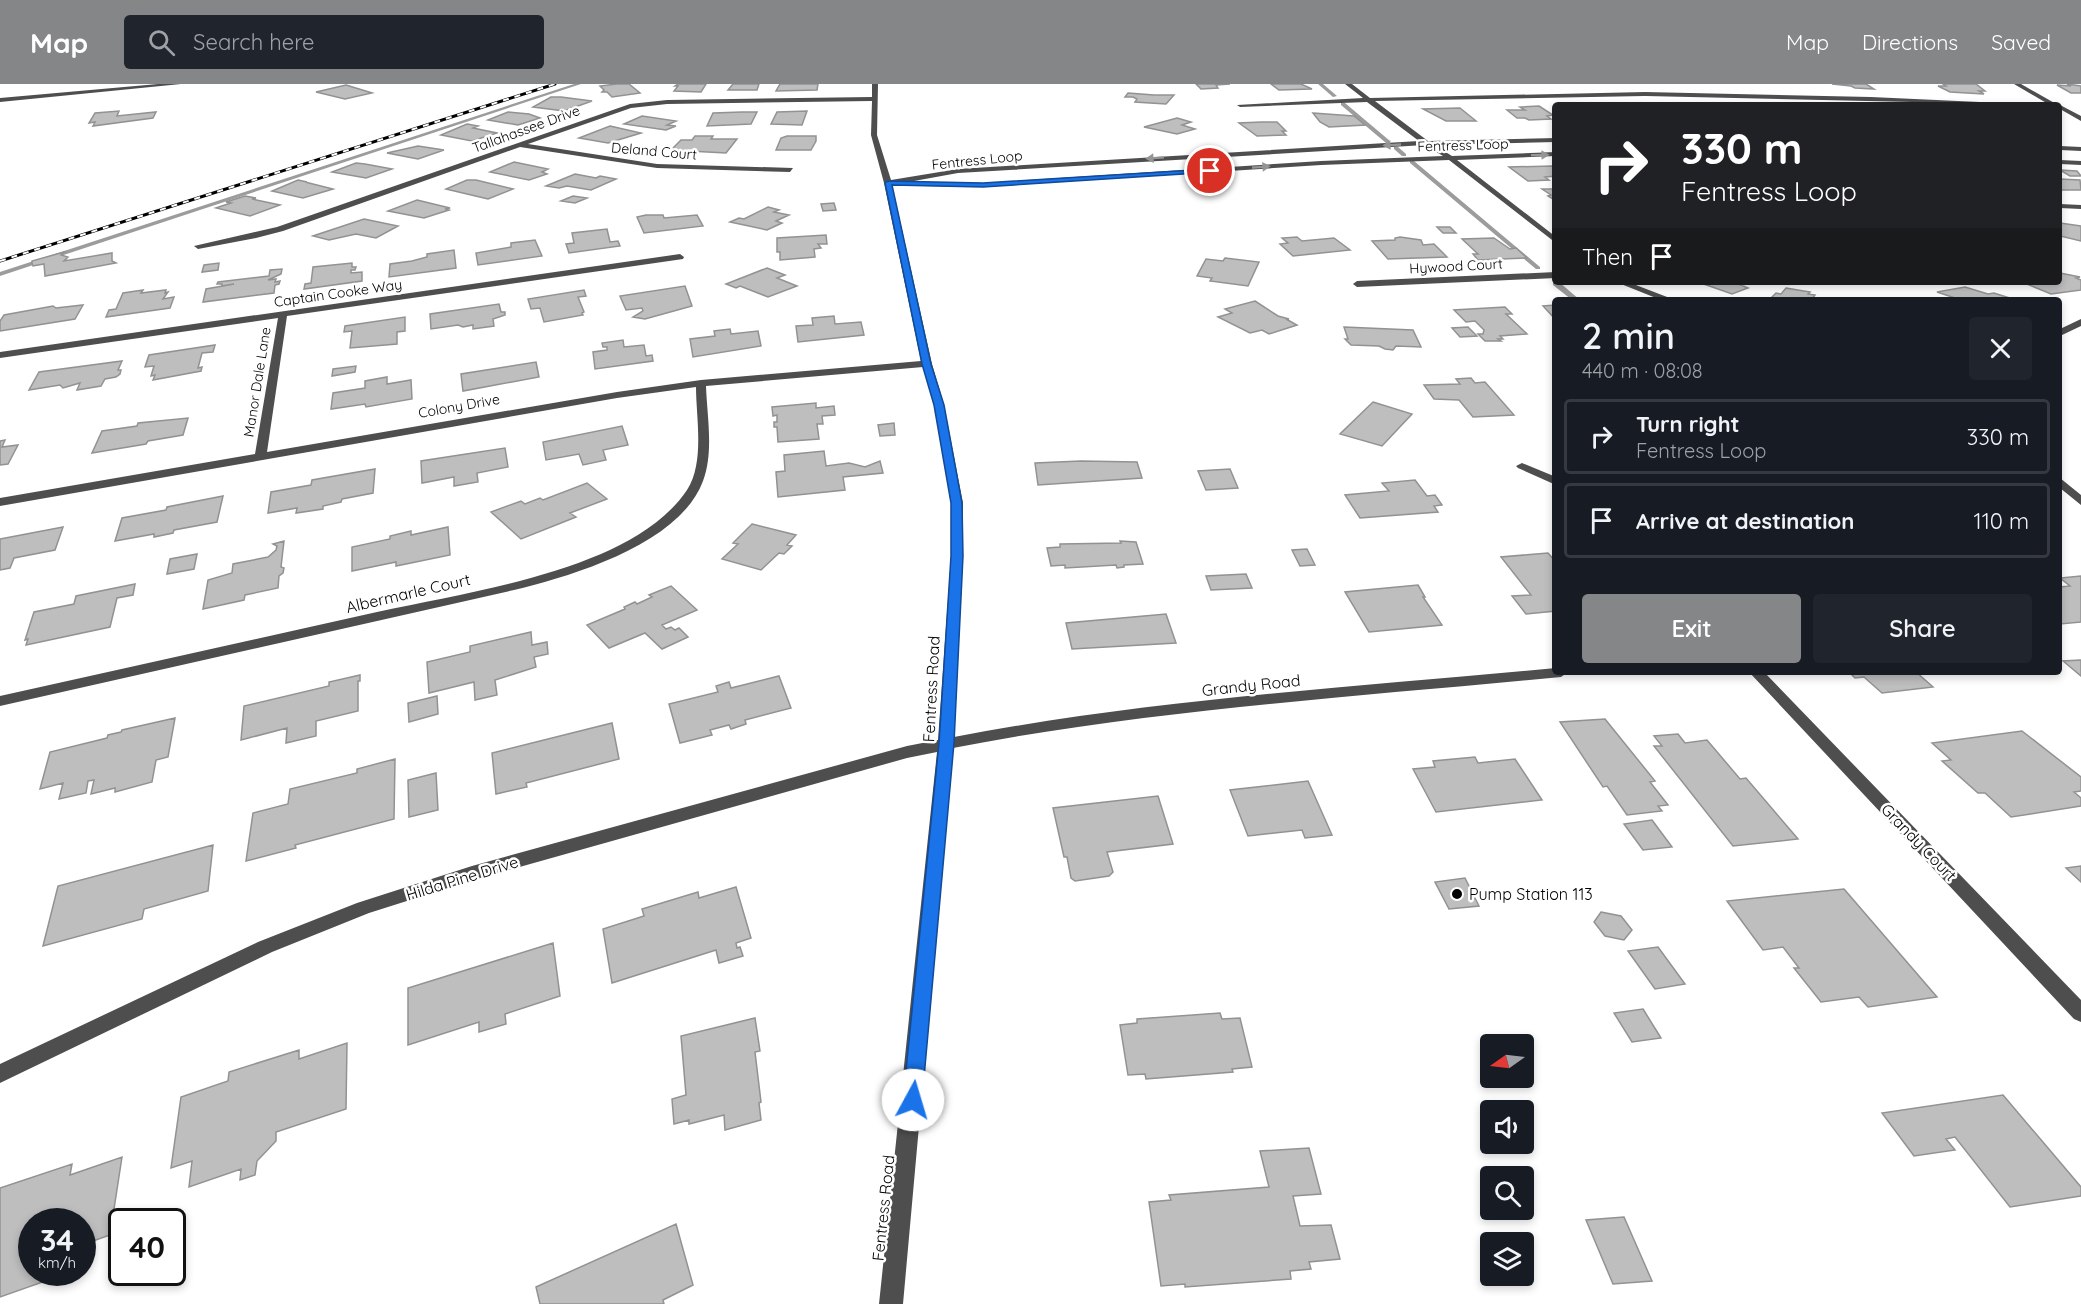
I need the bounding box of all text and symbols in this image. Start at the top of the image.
search box [124,15,544,69]
text: Map [30,25,88,60]
icon: search [145,26,178,59]
text: Search here [193,28,315,56]
text: Map [1786,29,1829,55]
text: Directions [1862,29,1958,55]
text: Saved [1991,29,2051,55]
street label: Tallahassee Drive [470,101,582,157]
text: 330 m [1681,122,1802,175]
icon: right [1582,126,1660,204]
street label: Fentress Loop [1417,134,1509,156]
street label: Deland Court [610,138,698,164]
one-way arrow [1383,140,1402,149]
pin [1184,145,1235,196]
street label: Fentress Loop [931,146,1023,174]
one-way arrow [1531,150,1550,160]
one-way arrow [1146,154,1165,163]
icon: arrive [1193,154,1226,187]
one-way arrow [1252,162,1271,172]
text: Fentress Loop [1681,174,1857,208]
icon: arrive [1645,240,1678,273]
text: Then [1582,243,1633,271]
street label: Hywood Court [1409,255,1503,277]
street label: Captain Cooke Way [273,275,403,311]
text: 2 min [1582,313,1675,358]
button: close [1969,317,2032,380]
street label: Manor Dale Lane [239,326,275,438]
text: 440 m · 08:08 [1582,358,1703,383]
street label: Colony Drive [417,390,501,422]
text: Turn right [1636,410,1740,438]
icon: right [1585,420,1618,453]
text: 330 m [1967,423,2029,451]
text: Fentress Loop [1636,438,1766,463]
icon: arrive [1585,504,1618,537]
text: Arrive at destination [1636,507,1854,535]
text: 110 m [1974,507,2029,535]
street label: Albermarle Court [344,569,472,617]
button: Exit [1582,594,1801,663]
button: Share [1813,594,2032,663]
street label: Fentress Road [918,635,944,743]
street label: Grandy Road [1201,670,1301,700]
street label: Grandy Court [1877,799,1961,885]
street label: Hilda Pine Drive [403,851,521,905]
place label: Pump Station 113 [1469,884,1593,904]
marker: Pump Station 113 [1450,887,1464,901]
north arrow [1480,1034,1534,1088]
map controls [1480,1034,1534,1286]
position arrow [881,1068,945,1132]
button: sound [1480,1100,1534,1154]
street label: Fentress Road [867,1154,899,1262]
button: search [1480,1166,1534,1220]
speed limit sign: 40 [108,1208,186,1286]
text: 34 [40,1221,74,1259]
button: layers [1480,1232,1534,1286]
text: km/h [38,1253,76,1272]

